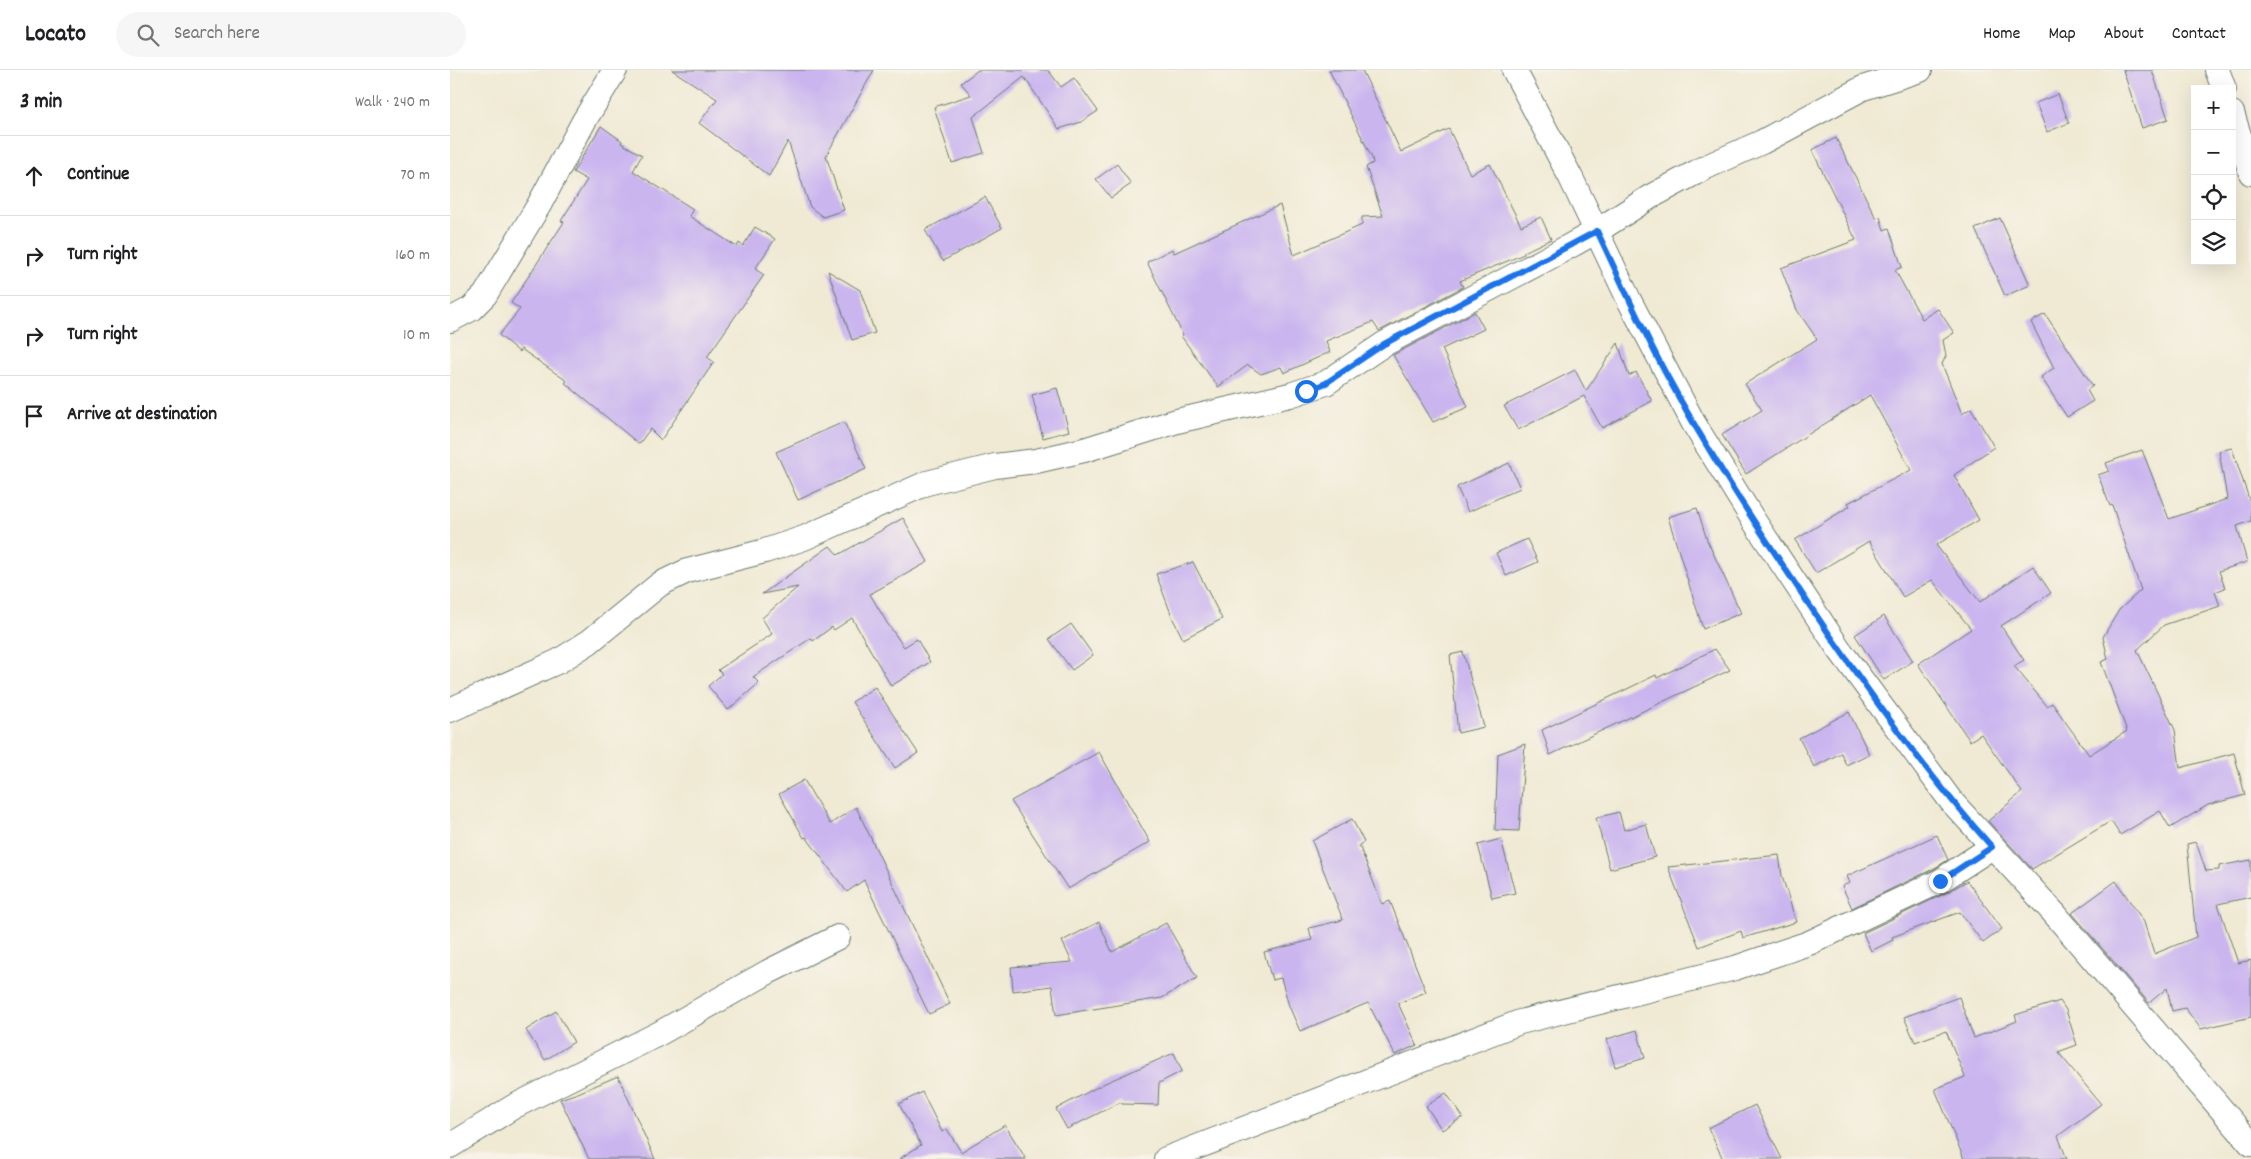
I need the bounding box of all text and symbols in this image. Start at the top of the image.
search box [116,12,466,57]
text: Locato [25,18,86,52]
icon: search [134,21,162,49]
text: Search here [174,21,260,48]
text: Home [1983,22,2020,47]
text: Map [2048,22,2076,47]
text: About [2104,22,2144,47]
text: Contact [2172,22,2226,47]
map controls [2191,85,2236,265]
button: + [2191,85,2236,130]
text: 3 min [20,88,62,118]
text: Walk · 240 m [355,91,430,114]
button: − [2191,130,2236,175]
icon: ahead [20,162,48,190]
text: Continue [67,162,129,189]
text: 70 m [400,164,430,187]
button: locate [2191,175,2236,220]
button: layers [2191,220,2236,265]
icon: right [20,242,48,270]
text: Turn right [67,242,138,269]
text: 160 m [395,244,430,267]
icon: right [20,322,48,350]
text: Turn right [67,322,138,349]
text: 10 m [403,324,430,347]
route start [1295,380,1318,403]
icon: arrive [20,402,48,430]
text: Arrive at destination [67,402,217,429]
route end [1929,870,1952,893]

